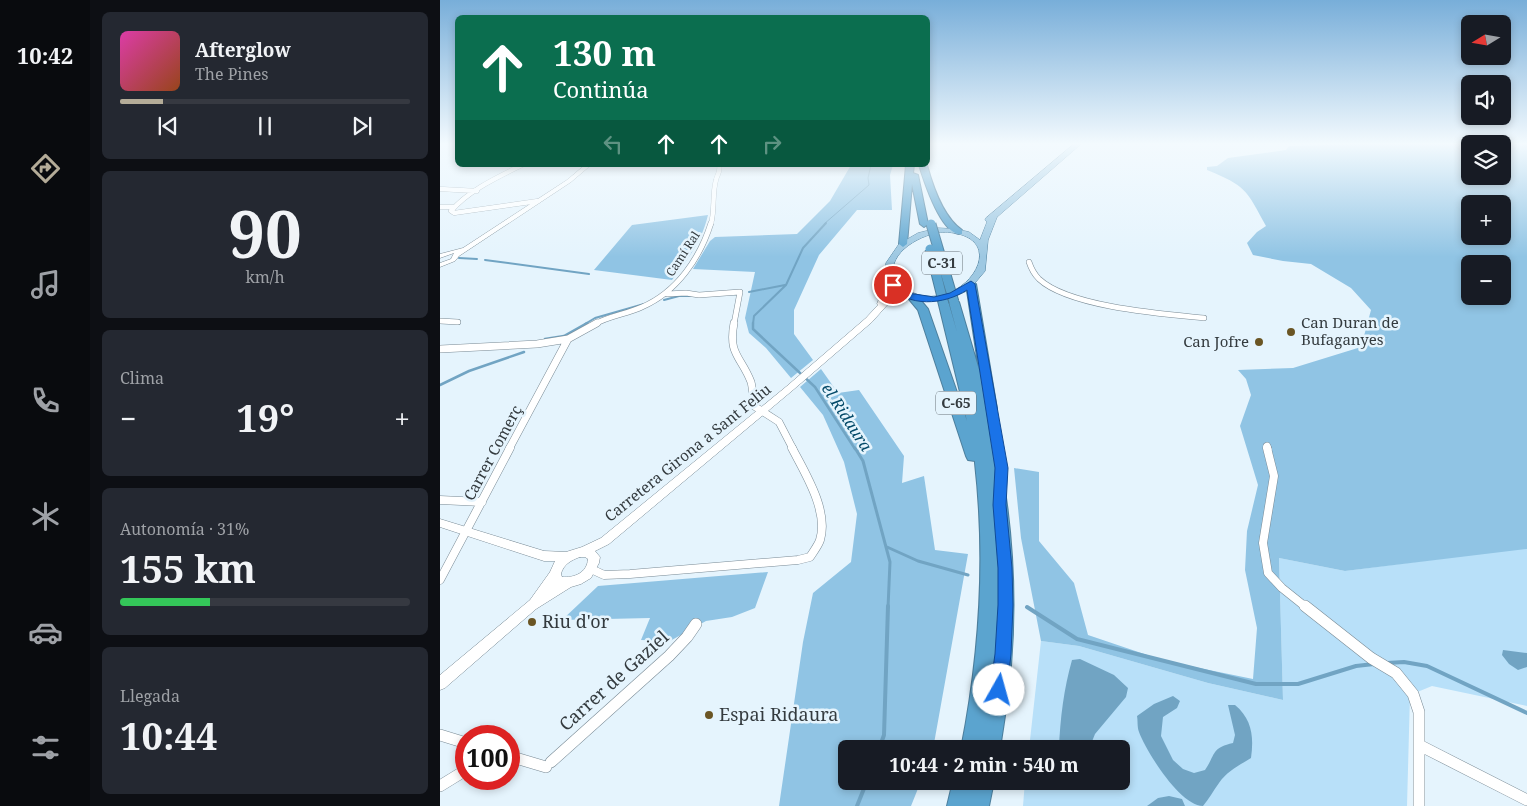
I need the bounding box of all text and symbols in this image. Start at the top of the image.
north arrow [1461,15,1511,65]
map controls [1461,15,1511,305]
text: 130 m [553,29,656,76]
icon: ahead [470,35,535,100]
text: Afterglow [195,37,291,63]
text: 10:42 [17,40,73,70]
text: The Pines [195,63,269,85]
text: Continúa [553,74,649,104]
button: sound [1461,75,1511,125]
icon: previous [154,112,182,140]
icon: pause [251,112,279,140]
icon: next [348,112,376,140]
icon: left [599,130,627,158]
icon: ahead [652,130,680,158]
icon: ahead [705,130,733,158]
icon: right [758,130,786,158]
button: layers [1461,135,1511,185]
icon: directions [28,151,63,186]
text: 90 [228,189,302,277]
button: + [1461,195,1511,245]
street label: Camí Ral [662,228,704,280]
road number: C-31 [922,252,962,274]
button: − [1461,255,1511,305]
pin [872,264,914,306]
text: km/h [245,266,285,288]
icon: music [28,267,63,302]
icon: arrive [879,271,907,299]
place label: Can Duran de Bufaganyes [1301,312,1399,349]
marker: Can Duran de Bufaganyes [1285,326,1297,338]
place label: Can Jofre [1183,331,1249,351]
marker: Can Jofre [1253,336,1265,348]
text: Clima [120,367,164,389]
street label: Carretera Girona a Sant Feliu [600,379,775,526]
water label: el Ridaura [817,379,878,456]
icon: phone [28,383,63,418]
text: 19° [236,391,294,443]
road number: C-65 [936,392,976,414]
text: − [120,399,136,437]
text: + [394,399,410,437]
street label: Carrer Comerç [459,401,526,504]
icon: climate [28,499,63,534]
text: Autonomía · 31% [120,518,249,540]
text: 155 km [120,542,256,594]
place label: Riu d'or [542,609,610,633]
icon: car [28,615,63,650]
marker: Riu d'or [526,616,538,628]
street label: Carrer de Gaziel [553,624,673,736]
position arrow [972,663,1024,715]
text: Llegada [120,685,180,707]
place label: Espai Ridaura [719,702,838,726]
text: 10:44 [120,709,217,761]
marker: Espai Ridaura [703,709,715,721]
speed limit sign: 100 [455,725,520,790]
icon: filters [28,730,63,765]
text: 10:44 · 2 min · 540 m [889,752,1079,778]

